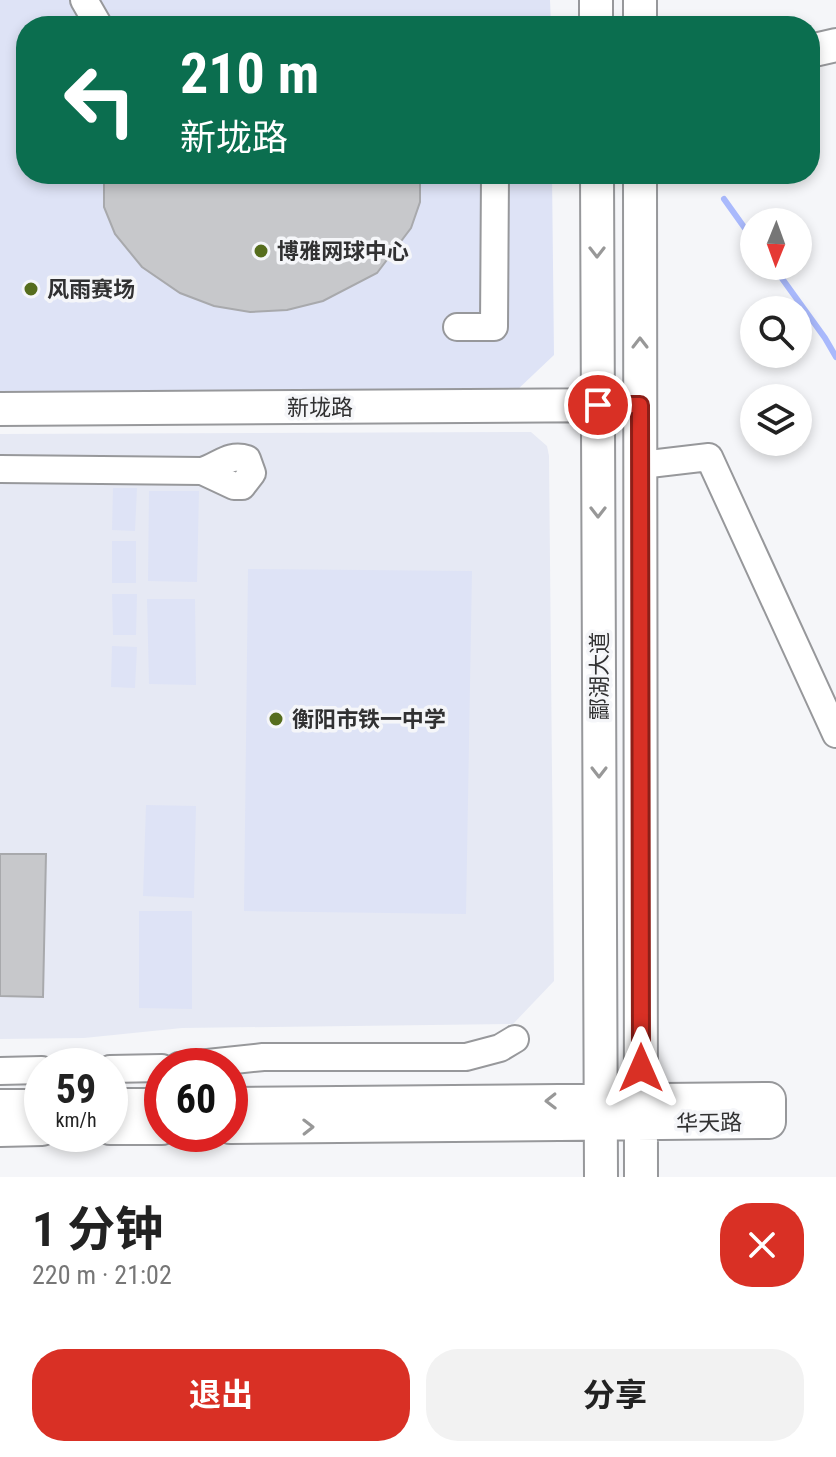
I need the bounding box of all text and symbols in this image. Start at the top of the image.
text: 210 m [180,41,319,107]
icon: left [48,48,152,152]
text: 新垅路 [180,117,288,159]
north arrow [740,208,812,280]
map controls [740,208,812,456]
place label: 博雅网球中心 [277,239,409,264]
marker: 博雅网球中心 [252,242,270,260]
one-way arrow [588,246,606,259]
place label: 风雨赛场 [47,277,135,302]
marker: 风雨赛场 [22,280,40,298]
button: search [740,296,812,368]
one-way arrow [631,336,649,349]
pin [564,371,632,439]
icon: arrive [576,383,620,427]
button: layers [740,384,812,456]
street label: 新垅路 [287,395,353,420]
one-way arrow [589,506,607,519]
street label: 酃湖大道 [587,632,612,720]
place label: 衡阳市铁一中学 [292,707,446,732]
marker: 衡阳市铁一中学 [267,710,285,728]
one-way arrow [590,766,608,779]
position arrow [599,1026,683,1110]
speed limit sign: 60 [144,1048,248,1152]
text: 59 [56,1066,96,1113]
one-way arrow [544,1092,557,1110]
text: km/h [55,1108,97,1132]
street label: 华天路 [676,1110,742,1136]
one-way arrow [302,1118,315,1135]
text: 1 分钟 [32,1201,163,1258]
button: close [720,1203,804,1287]
text: 220 m · 21:02 [32,1260,172,1290]
button: 退出 [32,1349,410,1441]
button: 分享 [426,1349,804,1441]

